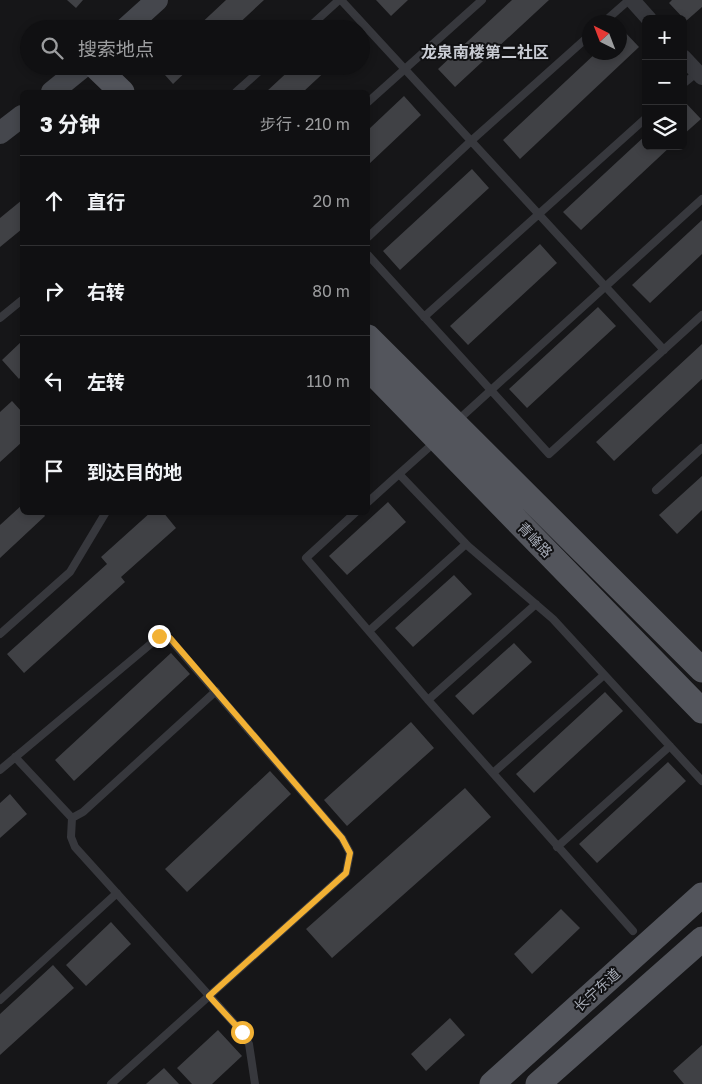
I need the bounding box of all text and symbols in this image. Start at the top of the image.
north arrow [582,15,627,60]
map controls [642,15,687,150]
button: + [642,15,687,60]
search box [20,20,370,75]
icon: search [38,34,66,62]
text: 搜索地点 [78,37,154,60]
district label: 龙泉南楼第二社区 [421,42,549,62]
button: − [642,60,687,105]
button: layers [642,105,687,150]
text: 3 分钟 [40,111,100,137]
text: 步行 · 210 m [260,114,350,134]
icon: ahead [40,187,68,215]
text: 直行 [87,190,125,213]
text: 20 m [313,191,350,211]
icon: right [40,277,68,305]
text: 右转 [87,280,125,303]
text: 80 m [312,281,350,301]
icon: left [40,367,68,395]
text: 左转 [87,370,125,393]
text: 110 m [306,371,350,391]
icon: arrive [40,457,68,485]
text: 到达目的地 [87,460,182,483]
street label: 青峰路 [515,519,556,561]
route end [148,625,171,648]
street label: 长宁东道 [570,965,623,1015]
route start [231,1021,254,1044]

